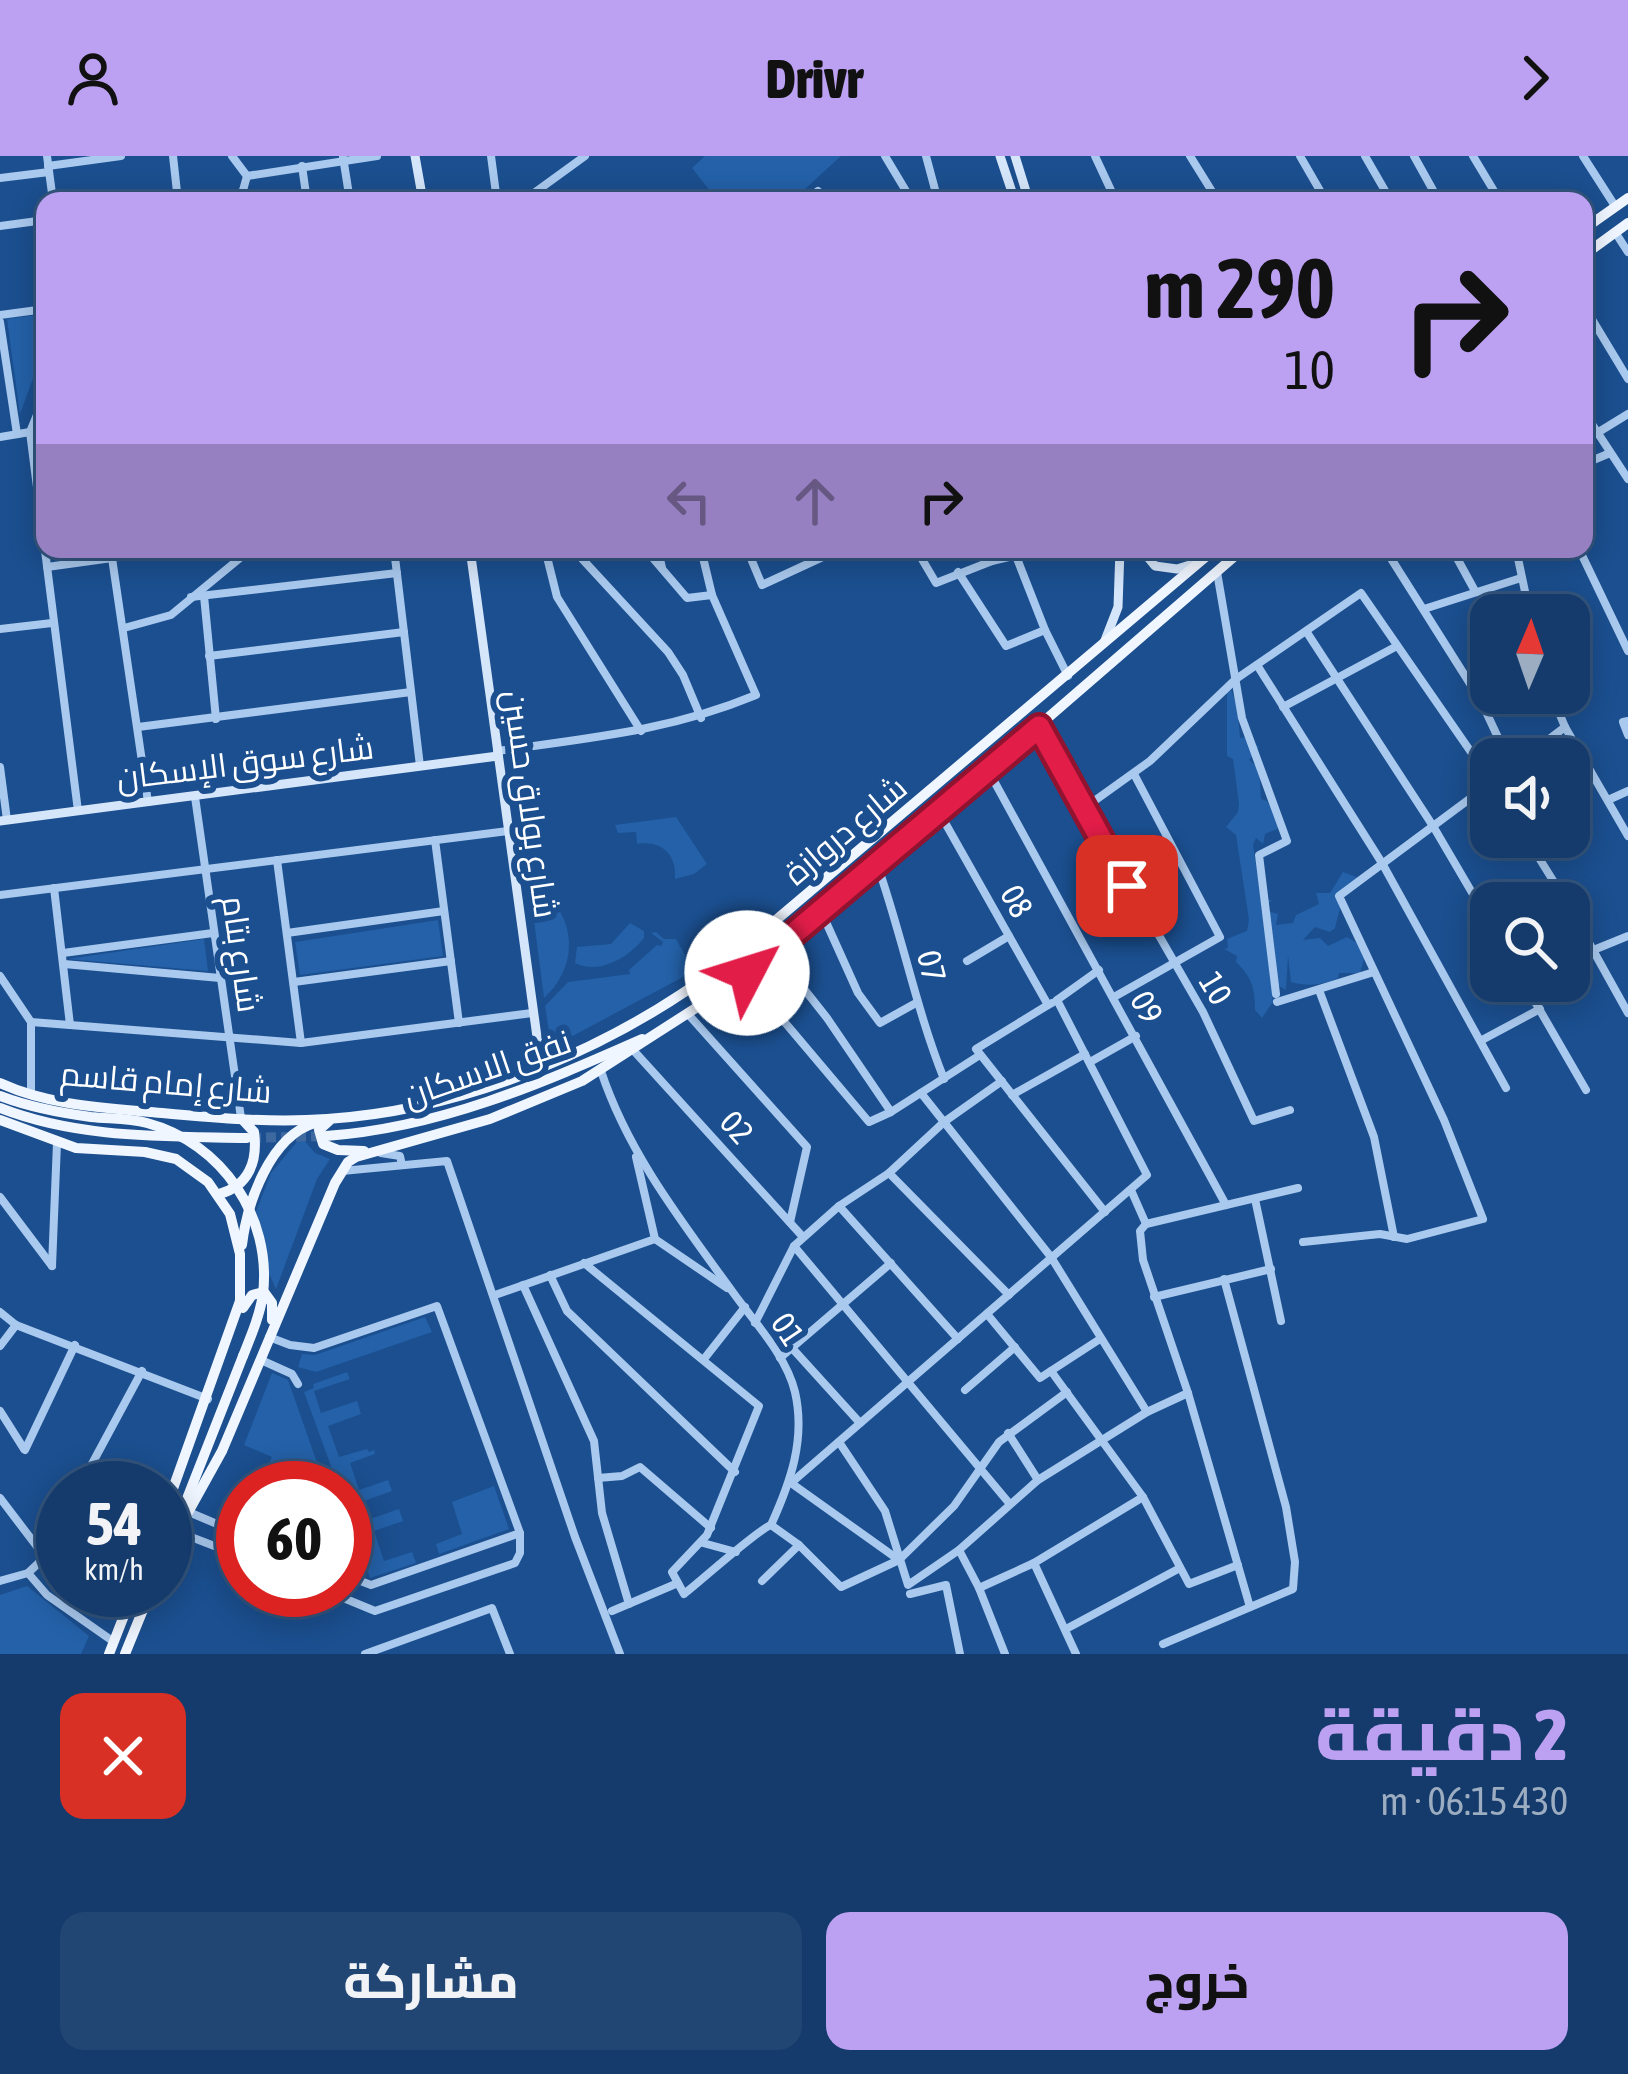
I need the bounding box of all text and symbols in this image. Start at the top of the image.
icon: person [60,45,126,111]
icon: forward [1502,45,1568,111]
text: Drivr [766,48,862,109]
text: 290 m [1145,240,1335,336]
icon: right [1377,240,1533,396]
text: 10 [1284,339,1335,400]
icon: left [656,468,722,534]
icon: ahead [782,468,848,534]
icon: right [908,468,974,534]
north arrow [1470,594,1590,714]
map controls [1470,594,1590,1002]
street label: شارع بولاق حسين [492,687,566,921]
street label: شارع سوق الإسكان [114,727,376,801]
button: sound [1470,738,1590,858]
street label: شارع دروازة [776,768,916,895]
pin [1076,835,1178,937]
icon: arrive [1094,853,1160,919]
street label: 08 [993,878,1041,924]
button: search [1470,882,1590,1002]
street label: شارع بتام [211,893,269,1015]
position arrow [684,910,810,1036]
street label: 07 [910,946,954,986]
street label: 10 [1192,965,1240,1011]
street label: 09 [1123,984,1171,1030]
street label: نفق الاسكان [398,1022,576,1116]
street label: شارع إمام قاسم [58,1054,273,1114]
street label: 02 [712,1103,762,1151]
street label: 01 [764,1306,812,1352]
speed limit sign: 60 [216,1461,372,1617]
text: 54 [86,1489,142,1558]
text: km/h [84,1552,144,1586]
button: close [60,1693,186,1819]
text: 2 دقيقة [1315,1693,1568,1775]
text: 430 m · 06:15 [1380,1779,1568,1823]
button: مشاركة [60,1912,802,2050]
button: خروج [826,1912,1568,2050]

